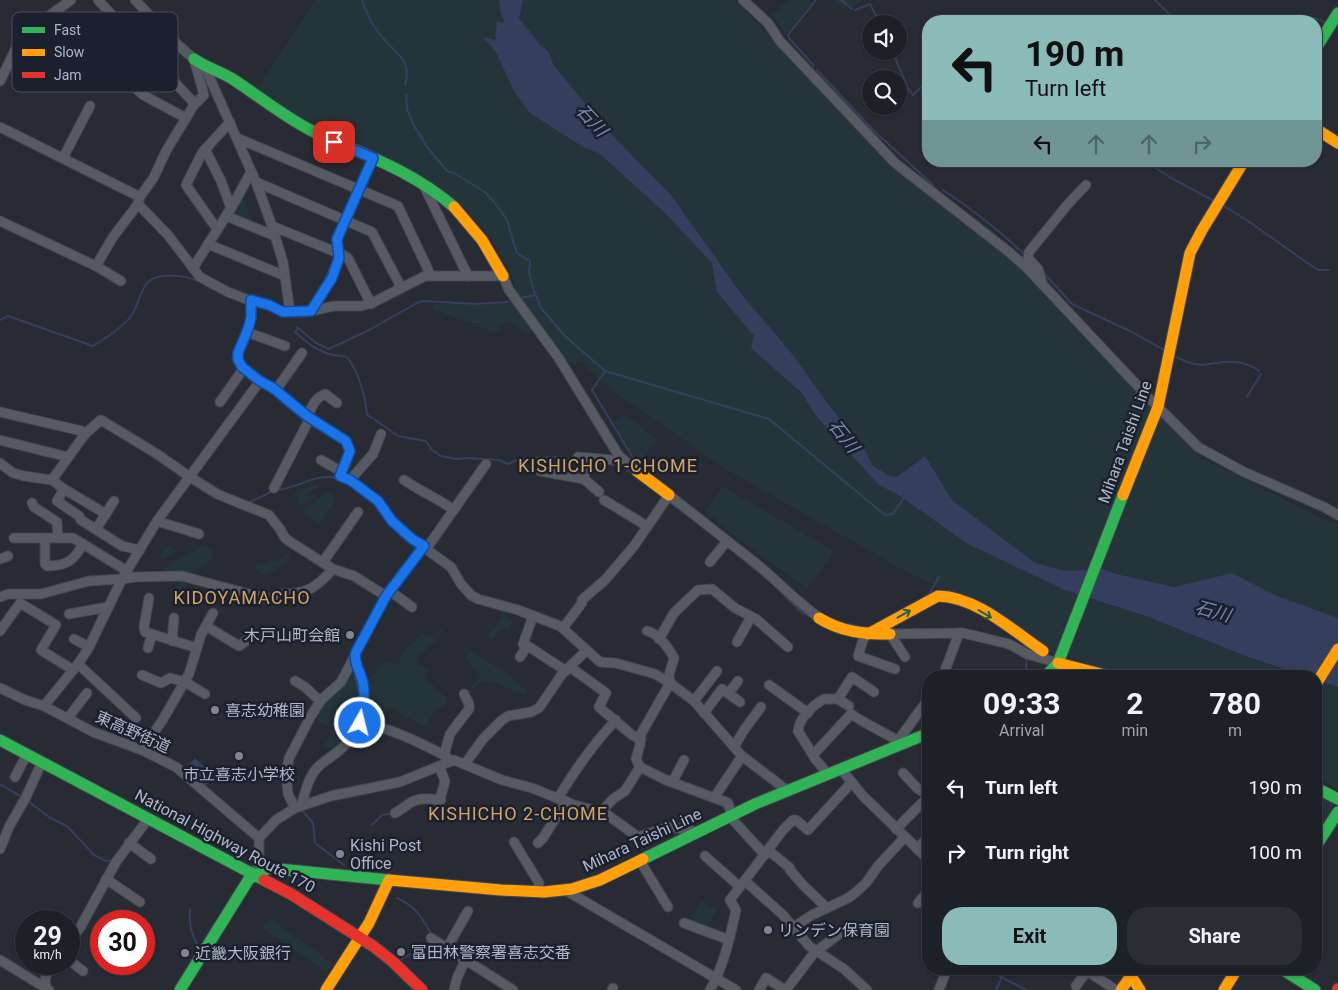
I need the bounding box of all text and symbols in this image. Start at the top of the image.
legend [12,12,178,92]
map controls [862,15,907,115]
button: sound [862,15,907,60]
text: Fast [54,22,81,38]
text: 190 m [1025,34,1124,75]
icon: left [942,35,1007,100]
text: Slow [54,44,85,60]
text: Jam [54,67,82,83]
button: search [862,70,907,115]
text: Turn left [1025,76,1106,101]
water label: 石川 [572,100,613,142]
pin [313,121,355,163]
icon: arrive [320,128,348,156]
icon: left [1029,130,1057,158]
icon: ahead [1082,130,1110,158]
icon: ahead [1135,130,1163,158]
icon: right [1188,130,1216,158]
street label: Mihara Taishi Line [1094,378,1156,506]
water label: 石川 [825,415,865,458]
district label: KISHICHO 1-CHOME [518,455,698,476]
district label: KIDOYAMACHO [173,587,311,608]
water label: 石川 [1193,596,1235,626]
one-way arrow [897,609,911,619]
one-way arrow [978,609,992,619]
place label: 木戸山町会館 [244,626,340,645]
marker: 木戸山町会館 [344,629,356,641]
text: 09:33 [983,686,1060,721]
text: 2 [1126,686,1143,721]
text: 780 [1209,686,1261,721]
position arrow [333,696,385,748]
place label: 喜志幼稚園 [225,701,305,720]
marker: 喜志幼稚園 [209,704,221,716]
street label: 東高野街道 [93,707,173,757]
text: Arrival [999,721,1044,740]
text: min [1121,721,1148,740]
text: m [1228,721,1242,740]
marker: 市立喜志小学校 [233,750,245,762]
place label: 市立喜志小学校 [183,765,295,784]
icon: left [942,774,970,802]
text: Turn left [985,776,1058,799]
text: 190 m [1249,776,1302,799]
street label: National Highway Route 170 [132,785,318,897]
district label: KISHICHO 2-CHOME [428,803,608,824]
street label: Mihara Taishi Line [580,804,704,876]
place label: Kishi Post Office [350,836,421,873]
icon: right [942,839,970,867]
text: Turn right [985,841,1069,864]
text: 100 m [1249,841,1302,864]
marker: Kishi Post Office [334,848,346,860]
button: Exit [942,907,1117,965]
button: Share [1127,907,1302,965]
speed limit sign: 30 [90,910,155,975]
place label: リンデン保育園 [778,921,890,940]
text: 29 [33,922,62,951]
marker: リンデン保育園 [762,924,774,936]
place label: 富田林警察署喜志交番 [411,943,571,962]
place label: 近畿大阪銀行 [195,944,291,963]
marker: 富田林警察署喜志交番 [395,946,407,958]
marker: 近畿大阪銀行 [179,947,191,959]
text: km/h [33,948,62,962]

